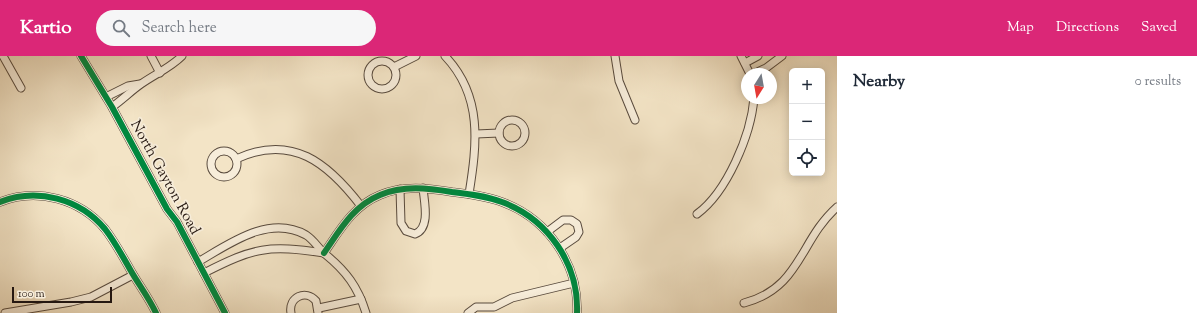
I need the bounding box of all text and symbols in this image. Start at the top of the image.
search box [96,10,376,46]
text: Kartio [20,15,72,42]
icon: search [110,17,132,39]
text: Search here [142,18,217,39]
text: Map [1007,18,1034,38]
text: Directions [1056,18,1119,38]
text: Saved [1141,18,1177,38]
north arrow [741,68,777,104]
map controls [789,68,825,176]
button: + [789,68,825,104]
text: Nearby [853,70,905,94]
text: 0 results [1135,73,1181,91]
button: − [789,104,825,140]
street label: North Gayton Road [124,117,205,239]
button: locate [789,140,825,176]
scale bar [12,285,112,304]
text: 100 m [18,286,45,302]

